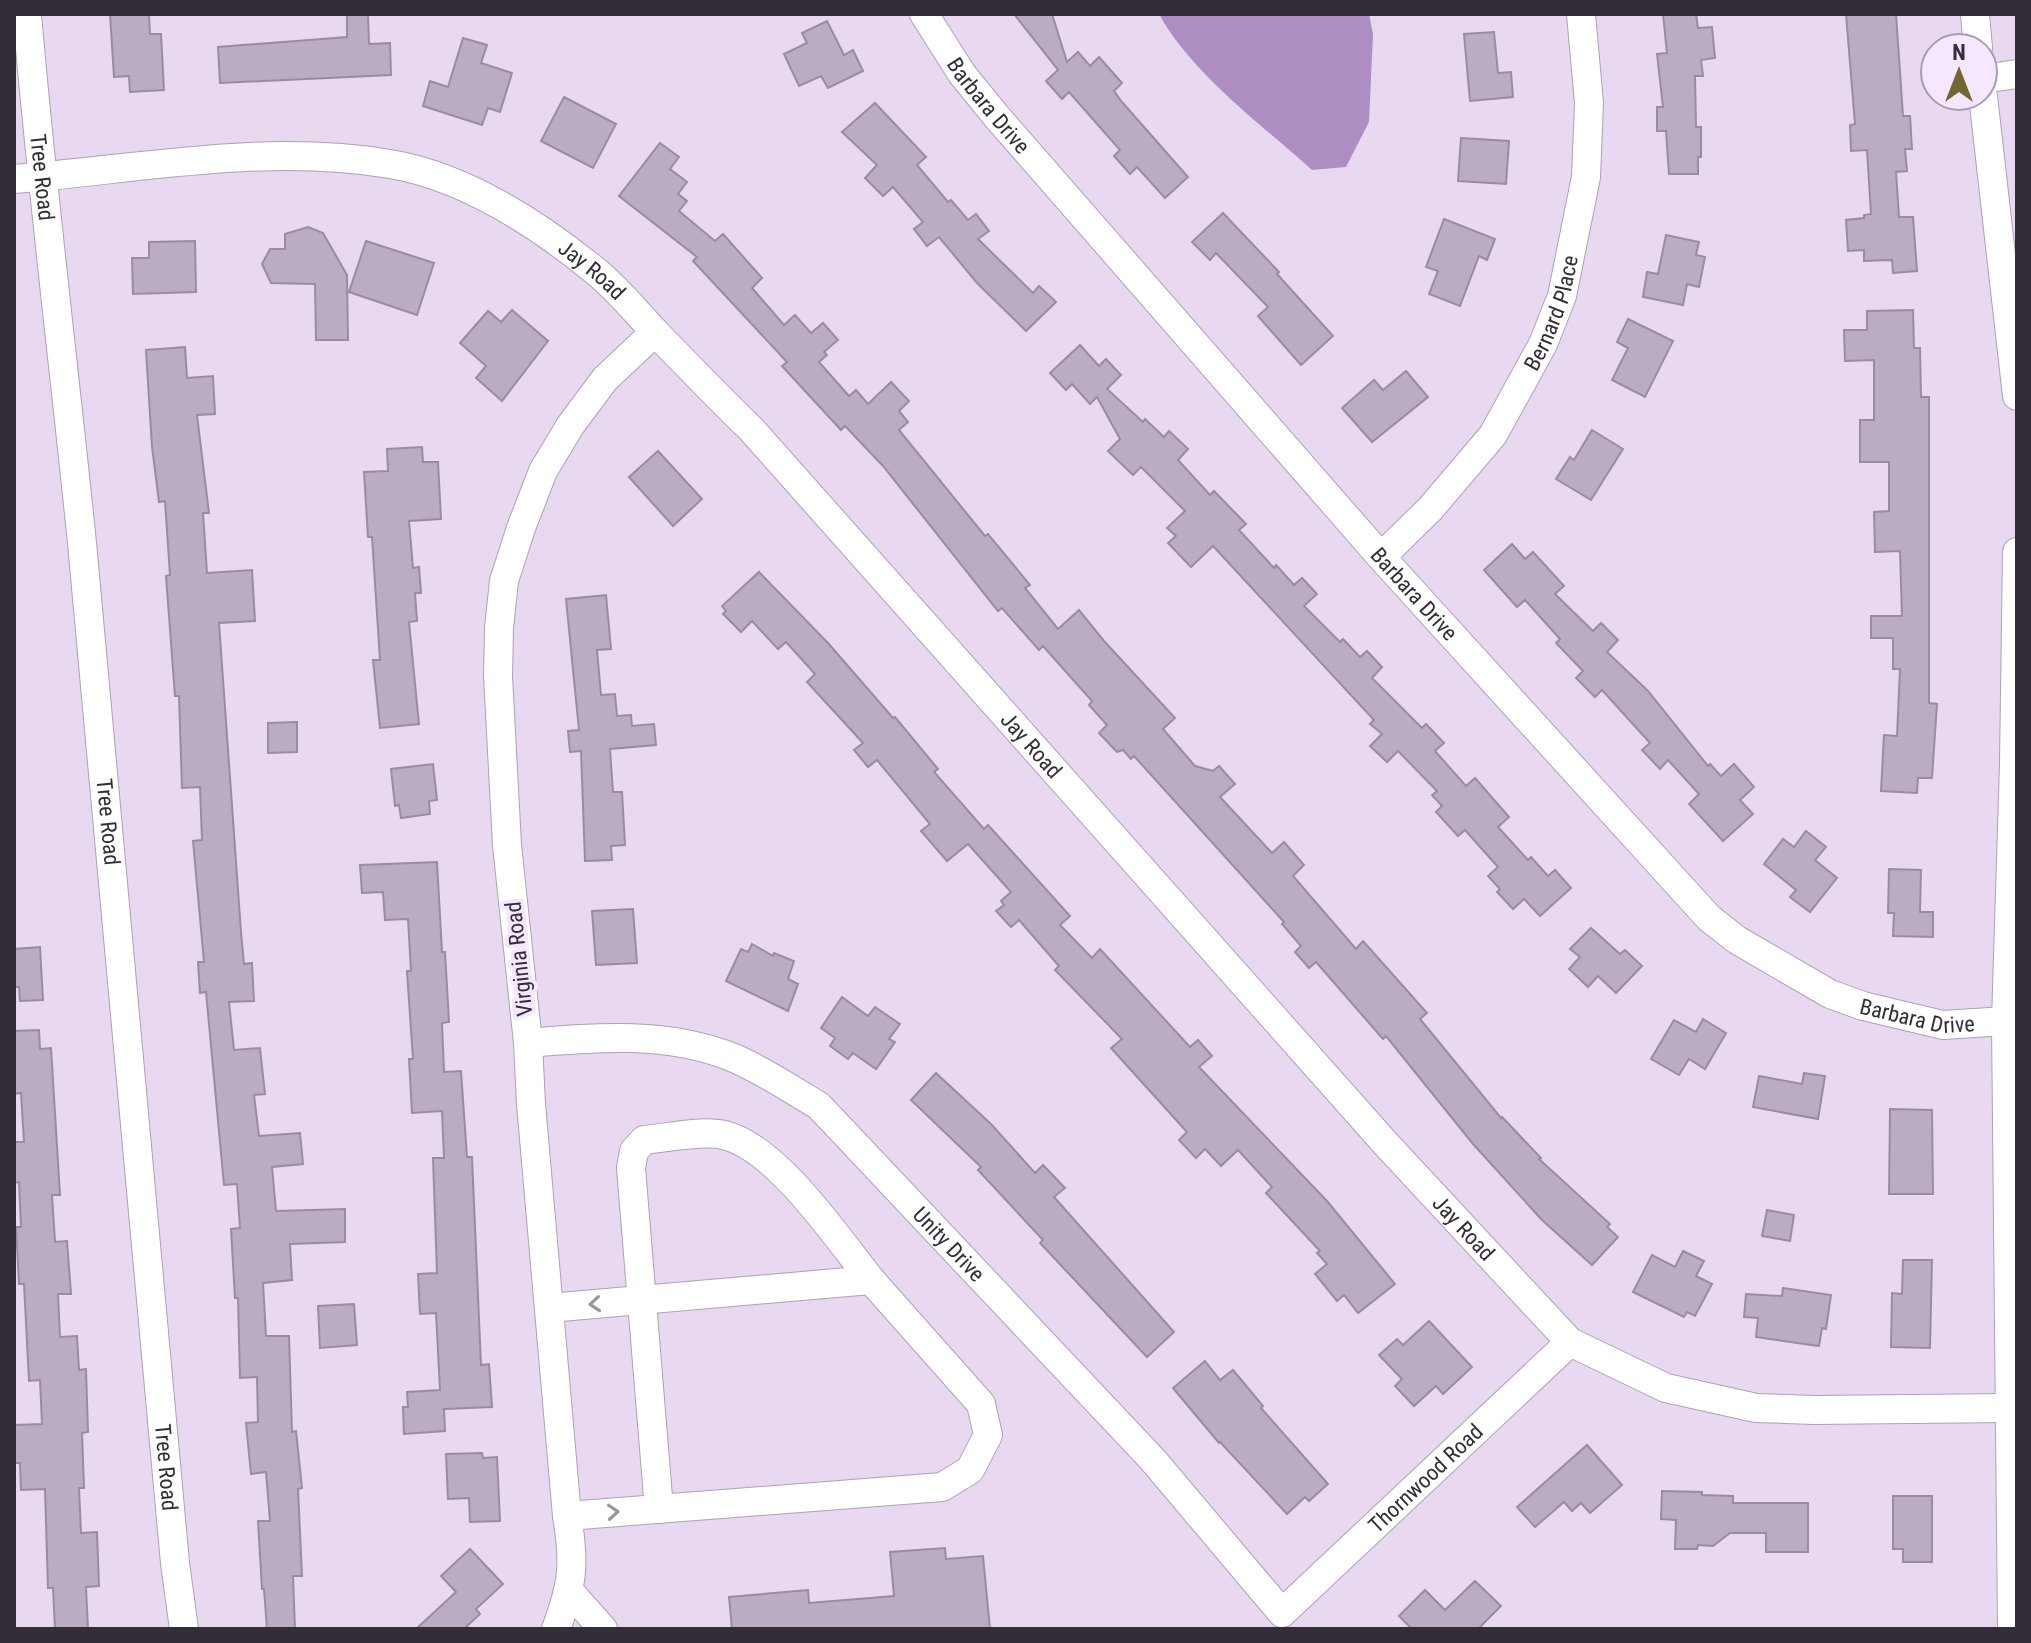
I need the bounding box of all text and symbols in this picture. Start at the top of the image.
north arrow [1919,32,1999,112]
text: N [1952,40,1966,65]
street label: Barbara Drive [942,53,1035,158]
street label: Tree Road [26,133,60,222]
street label: Jay Road [554,235,631,304]
street label: Bernard Place [1519,253,1582,375]
street label: Barbara Drive [1366,542,1463,645]
street label: Jay Road [996,707,1067,783]
street label: Tree Road [92,777,125,866]
street label: Virginia Road [501,900,537,1018]
street label: Barbara Drive [1857,993,1975,1037]
street label: Jay Road [1428,1190,1500,1265]
street label: Unity Drive [908,1202,990,1286]
one-way arrow [588,1295,601,1312]
street label: Thornwood Road [1363,1419,1487,1538]
street label: Tree Road [151,1423,183,1512]
one-way arrow [607,1504,620,1521]

